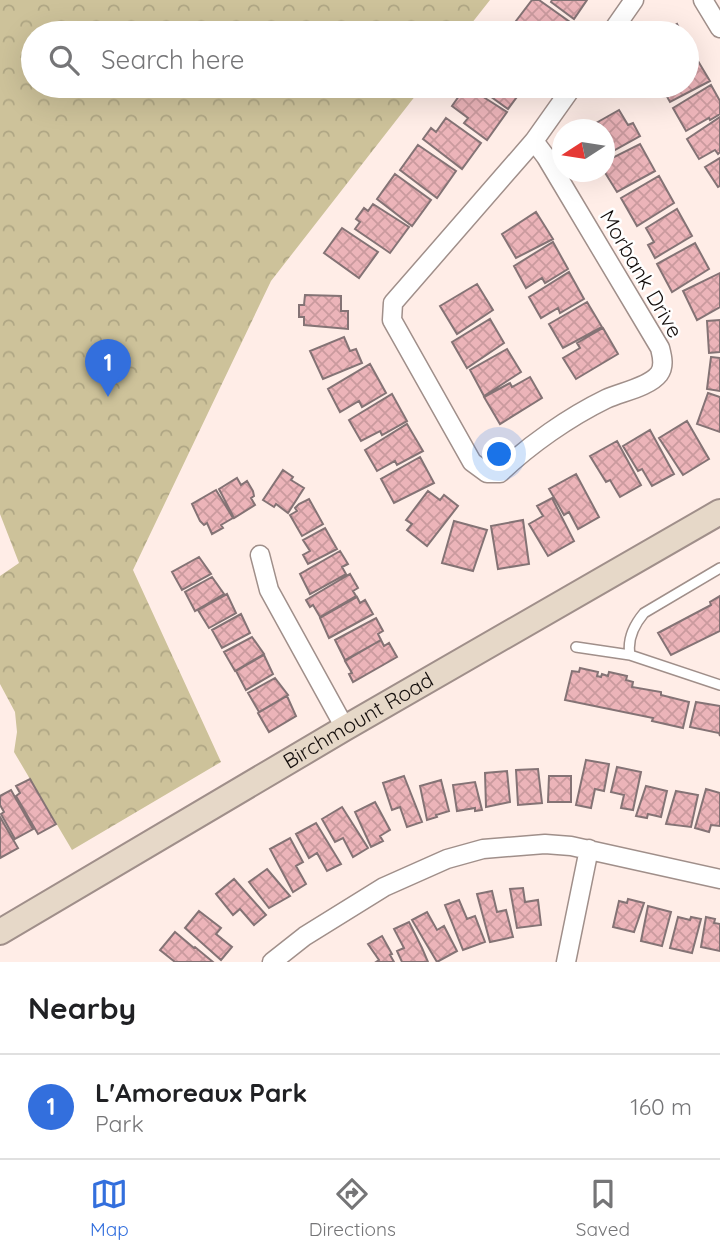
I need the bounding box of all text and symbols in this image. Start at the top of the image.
search box [21,21,699,98]
icon: search [45,41,83,79]
text: Search here [101,43,245,76]
north arrow [552,119,615,182]
street label: Morbank Drive [595,205,689,342]
pin: 1 [85,339,131,397]
your location [482,437,516,471]
street label: Birchmount Road [278,666,438,774]
text: Nearby [28,989,136,1027]
text: L'Amoreaux Park [95,1076,307,1109]
text: 1 [47,1092,55,1121]
text: 160 m [630,1092,692,1121]
text: Park [95,1109,144,1138]
tab: Map [90,1175,129,1241]
tab: Directions [309,1175,396,1241]
tab: Saved [576,1175,630,1241]

